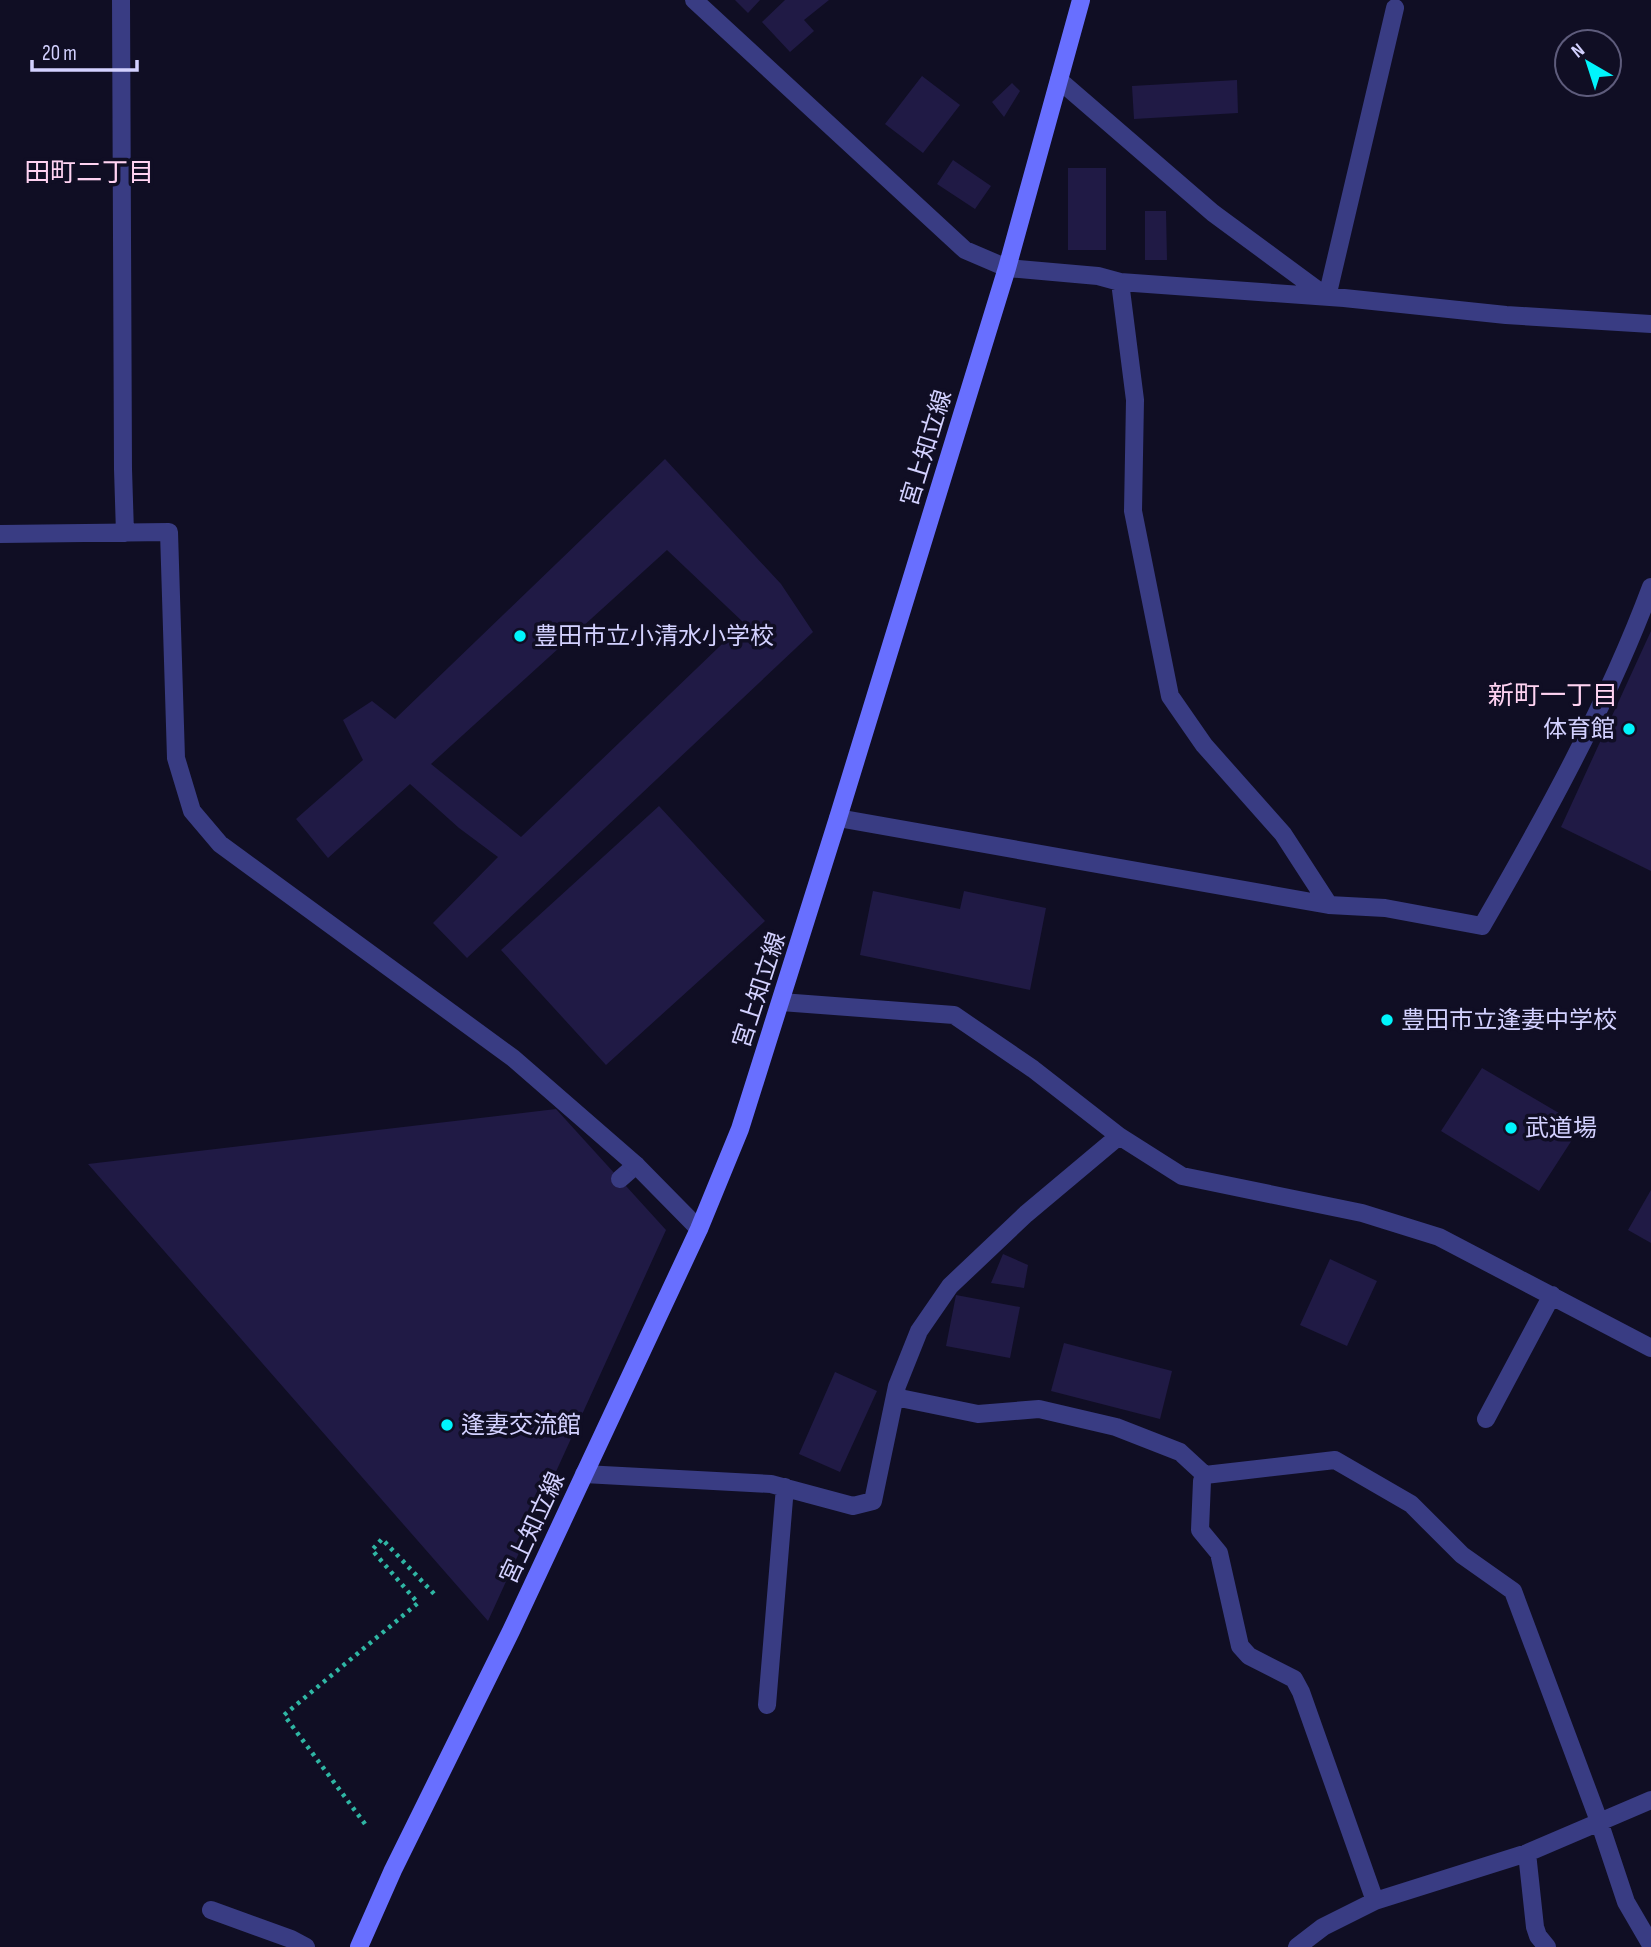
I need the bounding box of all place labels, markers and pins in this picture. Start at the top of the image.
place label: 豊田市立小清水小学校 [534,622,774,651]
marker: 豊田市立小清水小学校 [512,628,528,644]
place label: 体育館 [1543,715,1615,744]
marker: 体育館 [1621,721,1637,737]
place label: 豊田市立逢妻中学校 [1401,1006,1617,1035]
marker: 豊田市立逢妻中学校 [1379,1012,1395,1028]
place label: 武道場 [1525,1114,1597,1143]
marker: 武道場 [1503,1120,1519,1136]
place label: 逢妻交流館 [461,1411,581,1440]
marker: 逢妻交流館 [439,1417,455,1433]

